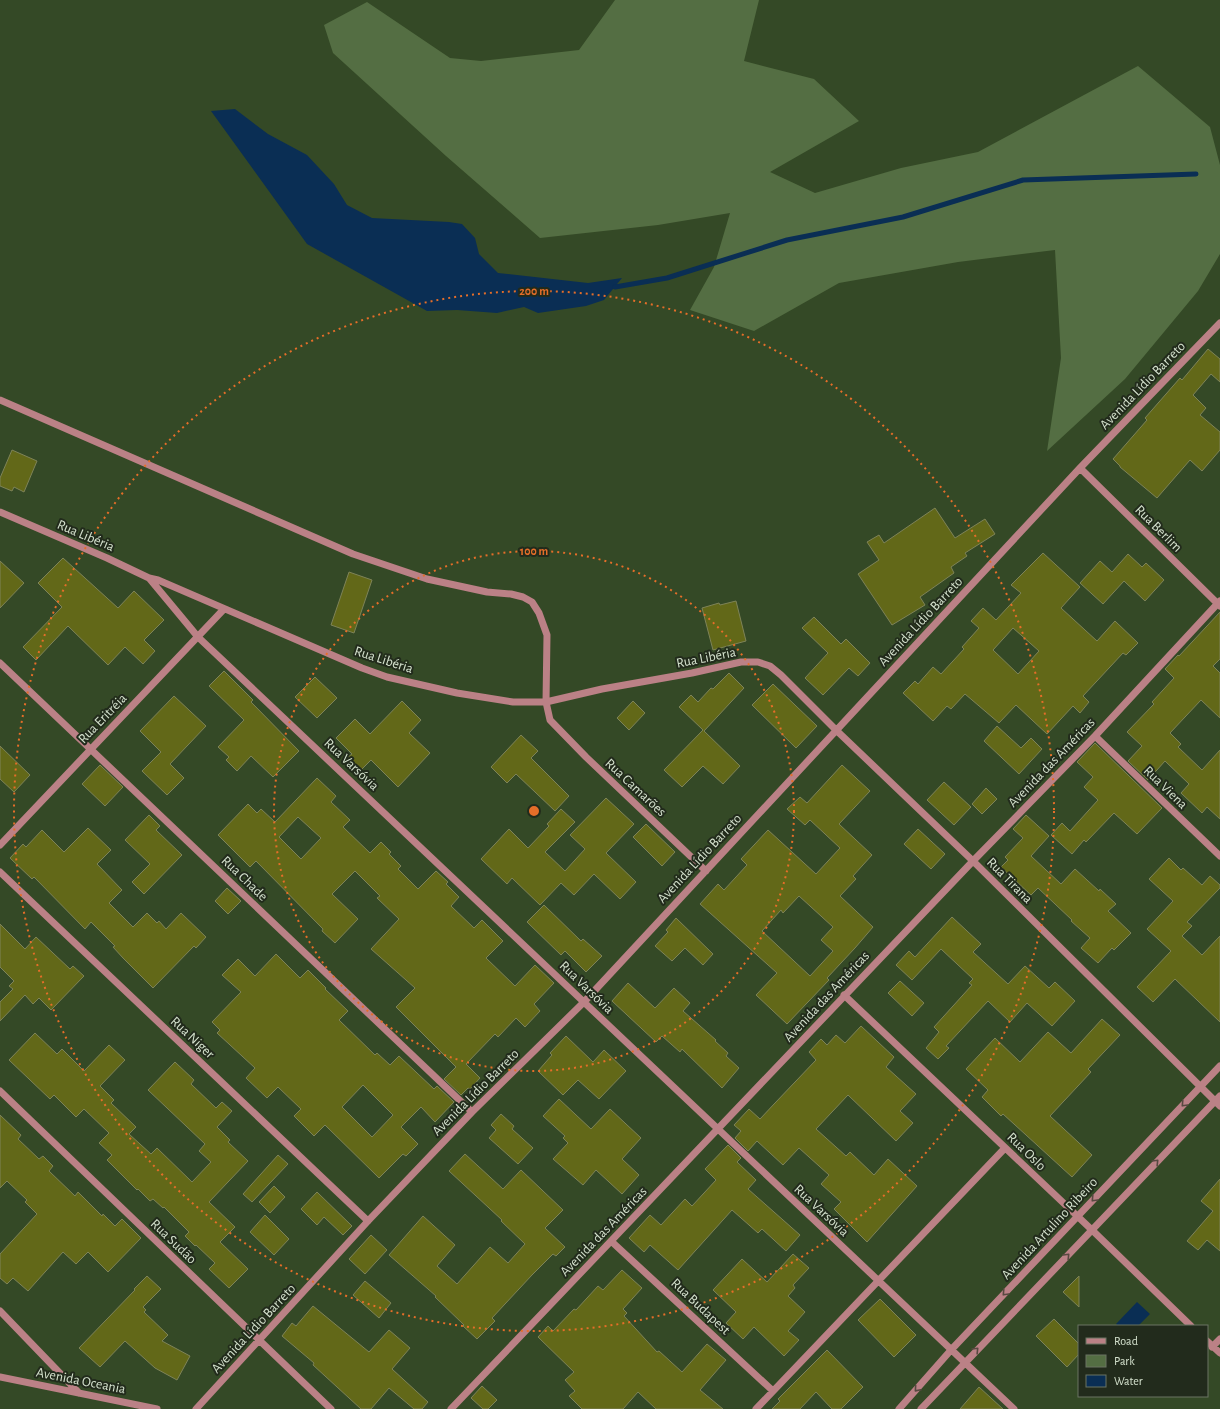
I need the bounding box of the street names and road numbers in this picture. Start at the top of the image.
street label: Avenida Lídio Barreto [1097,339,1188,432]
street label: Rua Berlim [1132,503,1184,555]
street label: Rua Libéria [55,518,117,554]
street label: Avenida Lídio Barreto [876,574,966,669]
street label: Rua Libéria [353,644,415,676]
street label: Rua Libéria [675,645,738,671]
street label: Rua Eritréia [76,691,130,746]
street label: Avenida das Américas [1006,715,1098,810]
street label: Rua Varsóvia [321,736,382,794]
street label: Rua Camarões [602,756,668,819]
street label: Rua Viena [1141,764,1190,812]
street label: Avenida Lídio Barreto [655,811,745,906]
street label: Rua Chade [219,853,270,904]
street label: Rua Tirana [984,855,1035,907]
street label: Avenida das Américas [781,949,872,1045]
street label: Rua Varsóvia [557,959,616,1017]
street label: Rua Niger [168,1014,217,1062]
street label: Avenida Lídio Barreto [430,1047,522,1139]
street label: Rua Oslo [1004,1130,1048,1173]
street label: Avenida Artulino Ribeiro [999,1175,1100,1282]
street label: Rua Varsóvia [791,1182,852,1240]
street label: Avenida das Américas [558,1184,650,1279]
street label: Rua Sudão [148,1217,199,1267]
street label: Rua Budapest [668,1276,733,1338]
street label: Avenida Lídio Barreto [209,1281,299,1376]
street label: Avenida Oceania [35,1365,127,1397]

